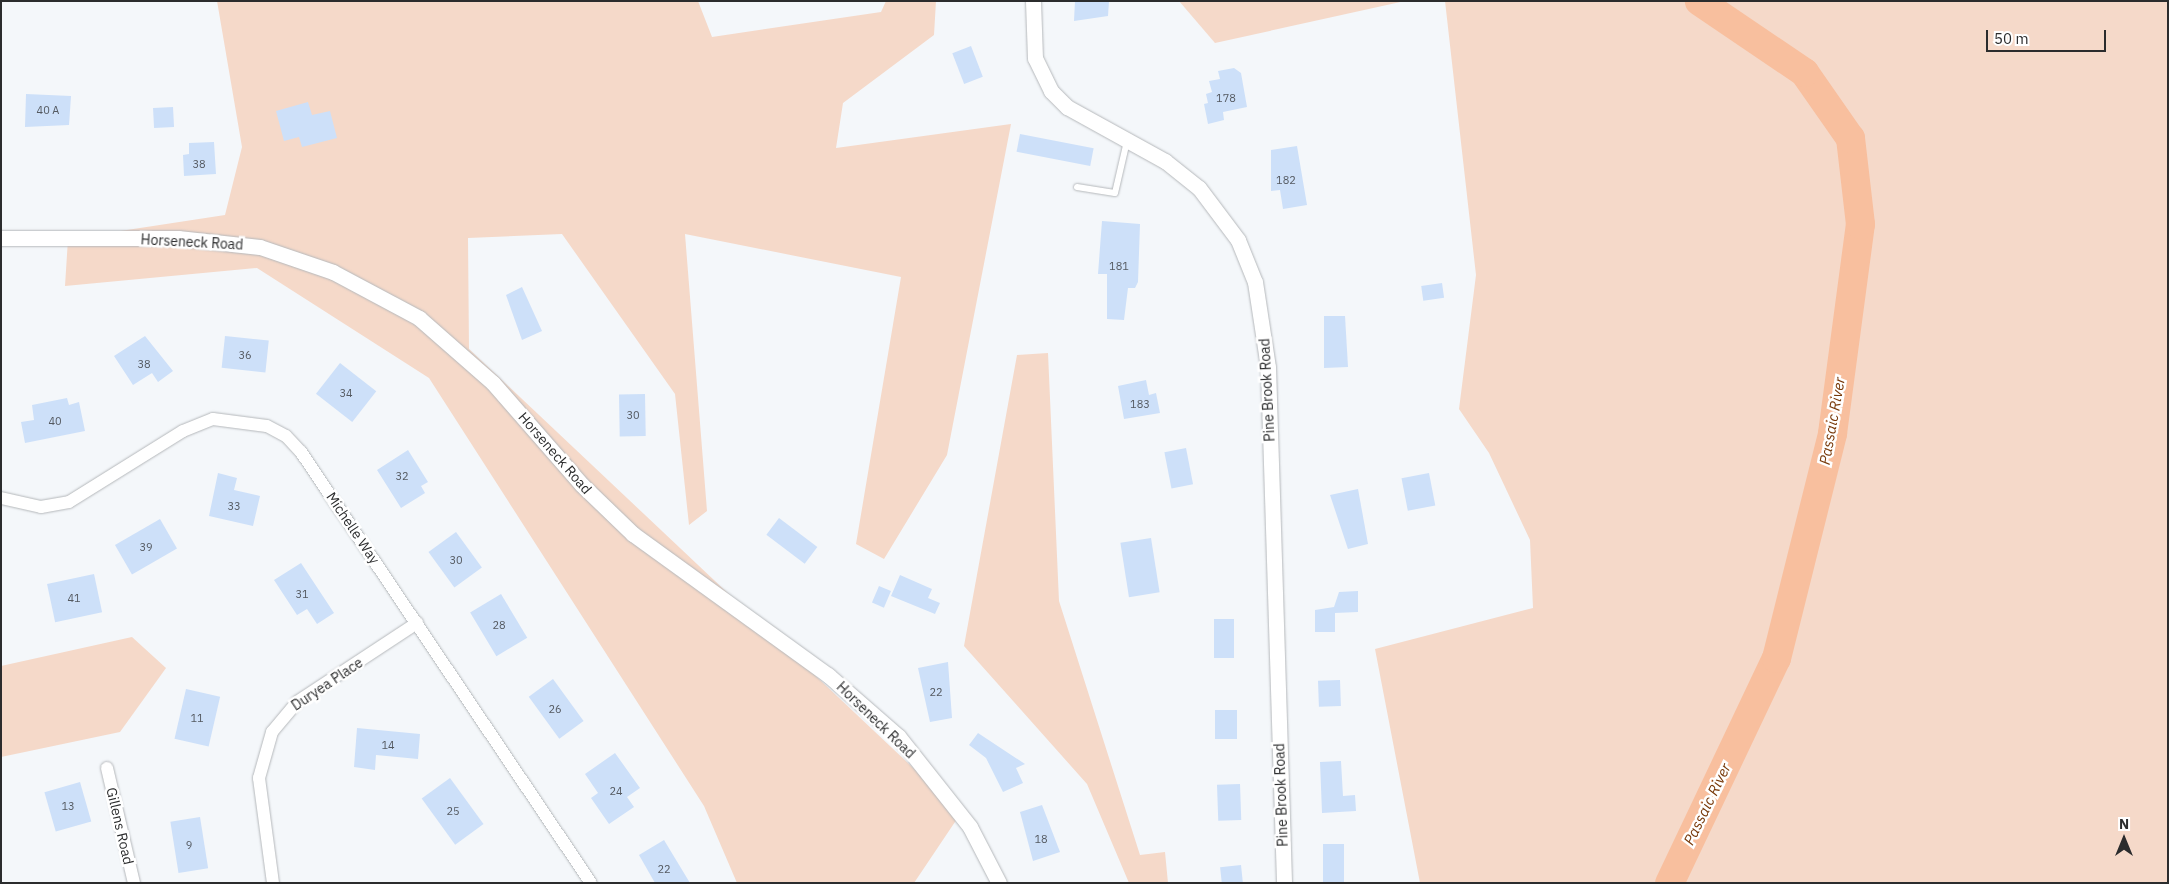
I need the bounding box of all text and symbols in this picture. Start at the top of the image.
scale bar [1989,20,2109,52]
text: 50 m [1994,29,2029,48]
house number: 178 [1216,91,1236,105]
house number: 40 A [37,103,59,117]
house number: 38 [192,157,206,171]
house number: 182 [1276,173,1296,187]
street label: Horseneck Road [140,231,244,253]
house number: 181 [1109,259,1129,273]
street label: Pine Brook Road [1256,338,1278,442]
house number: 36 [238,348,252,362]
house number: 38 [137,357,151,371]
water label: Passaic River [1815,376,1849,466]
house number: 34 [339,386,353,400]
house number: 183 [1130,397,1150,411]
house number: 30 [626,408,640,422]
street label: Horseneck Road [515,409,595,497]
house number: 40 [48,414,62,428]
house number: 32 [395,469,409,483]
street label: Michelle Way [323,489,383,567]
house number: 33 [227,499,241,513]
house number: 39 [139,540,153,554]
house number: 30 [449,553,463,567]
house number: 31 [295,587,309,601]
house number: 41 [67,591,81,605]
house number: 28 [492,618,506,632]
street label: Duryea Place [288,654,366,714]
street label: Horseneck Road [833,678,919,762]
house number: 22 [929,685,943,699]
house number: 26 [548,702,562,716]
house number: 11 [190,711,204,725]
house number: 14 [381,738,395,752]
street label: Pine Brook Road [1271,743,1291,847]
water label: Passaic River [1679,760,1735,848]
house number: 24 [609,784,623,798]
street label: Gillens Road [103,786,137,866]
house number: 13 [61,799,75,813]
house number: 25 [446,804,460,818]
north arrow [2099,814,2149,864]
text: N [2119,815,2129,833]
house number: 18 [1034,832,1048,846]
house number: 9 [186,838,192,852]
house number: 22 [657,862,671,876]

